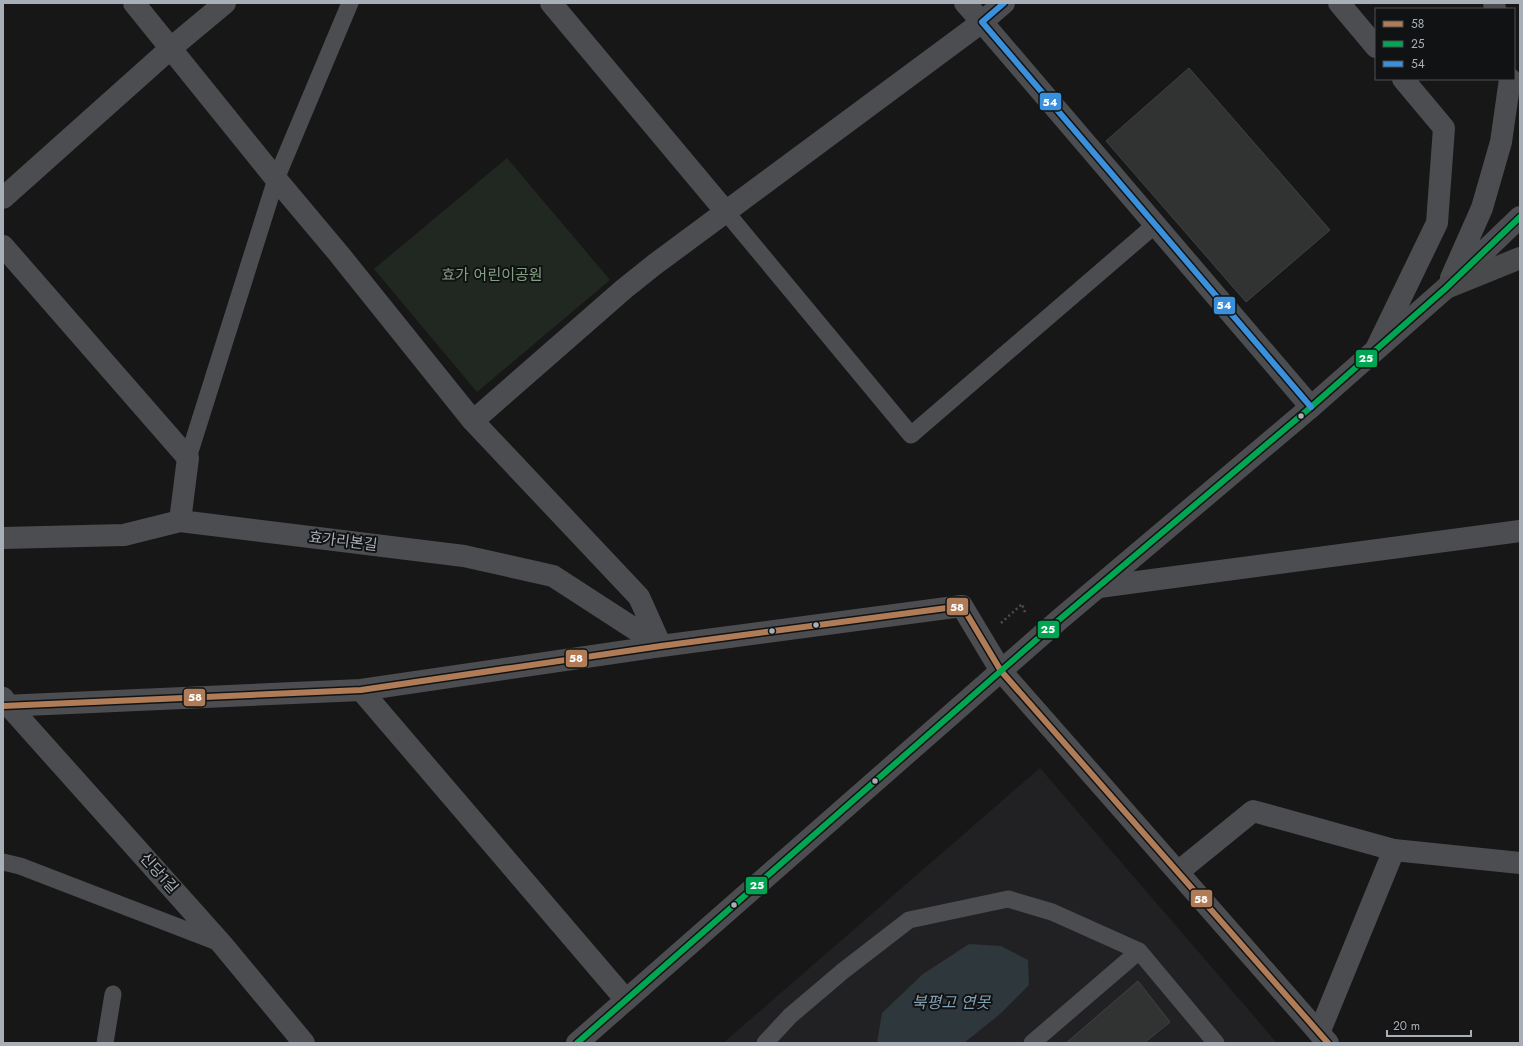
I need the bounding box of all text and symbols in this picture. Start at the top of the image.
legend [1375,8,1515,80]
text: 58 [1411,15,1424,33]
text: 25 [1411,35,1425,53]
text: 54 [1411,55,1425,73]
line badge: 54 [1039,92,1062,111]
text: 54 [1043,94,1058,110]
park label: 효가 어린이공원 [441,264,543,286]
line badge: 54 [1213,296,1236,315]
text: 54 [1217,297,1232,313]
line badge: 25 [1355,349,1378,368]
text: 25 [1359,350,1373,366]
unlabelled marker [1296,411,1306,421]
street label: 효가리본길 [307,526,379,556]
line badge: 58 [946,597,969,616]
text: 58 [950,599,964,615]
unlabelled marker [811,620,821,630]
line badge: 25 [1037,620,1060,639]
text: 25 [1041,621,1055,637]
unlabelled marker [767,626,777,636]
line badge: 58 [565,649,588,668]
text: 58 [569,650,583,666]
line badge: 58 [183,688,206,707]
text: 58 [188,689,202,705]
unlabelled marker [870,776,880,786]
street label: 신당1길 [135,848,183,898]
line badge: 25 [745,876,768,895]
text: 25 [750,877,764,893]
line badge: 58 [1190,889,1213,908]
text: 58 [1194,891,1208,907]
unlabelled marker [729,900,739,910]
water label: 북평고 연못 [912,991,991,1014]
scale bar [1387,1012,1471,1038]
text: 20 m [1393,1017,1420,1035]

